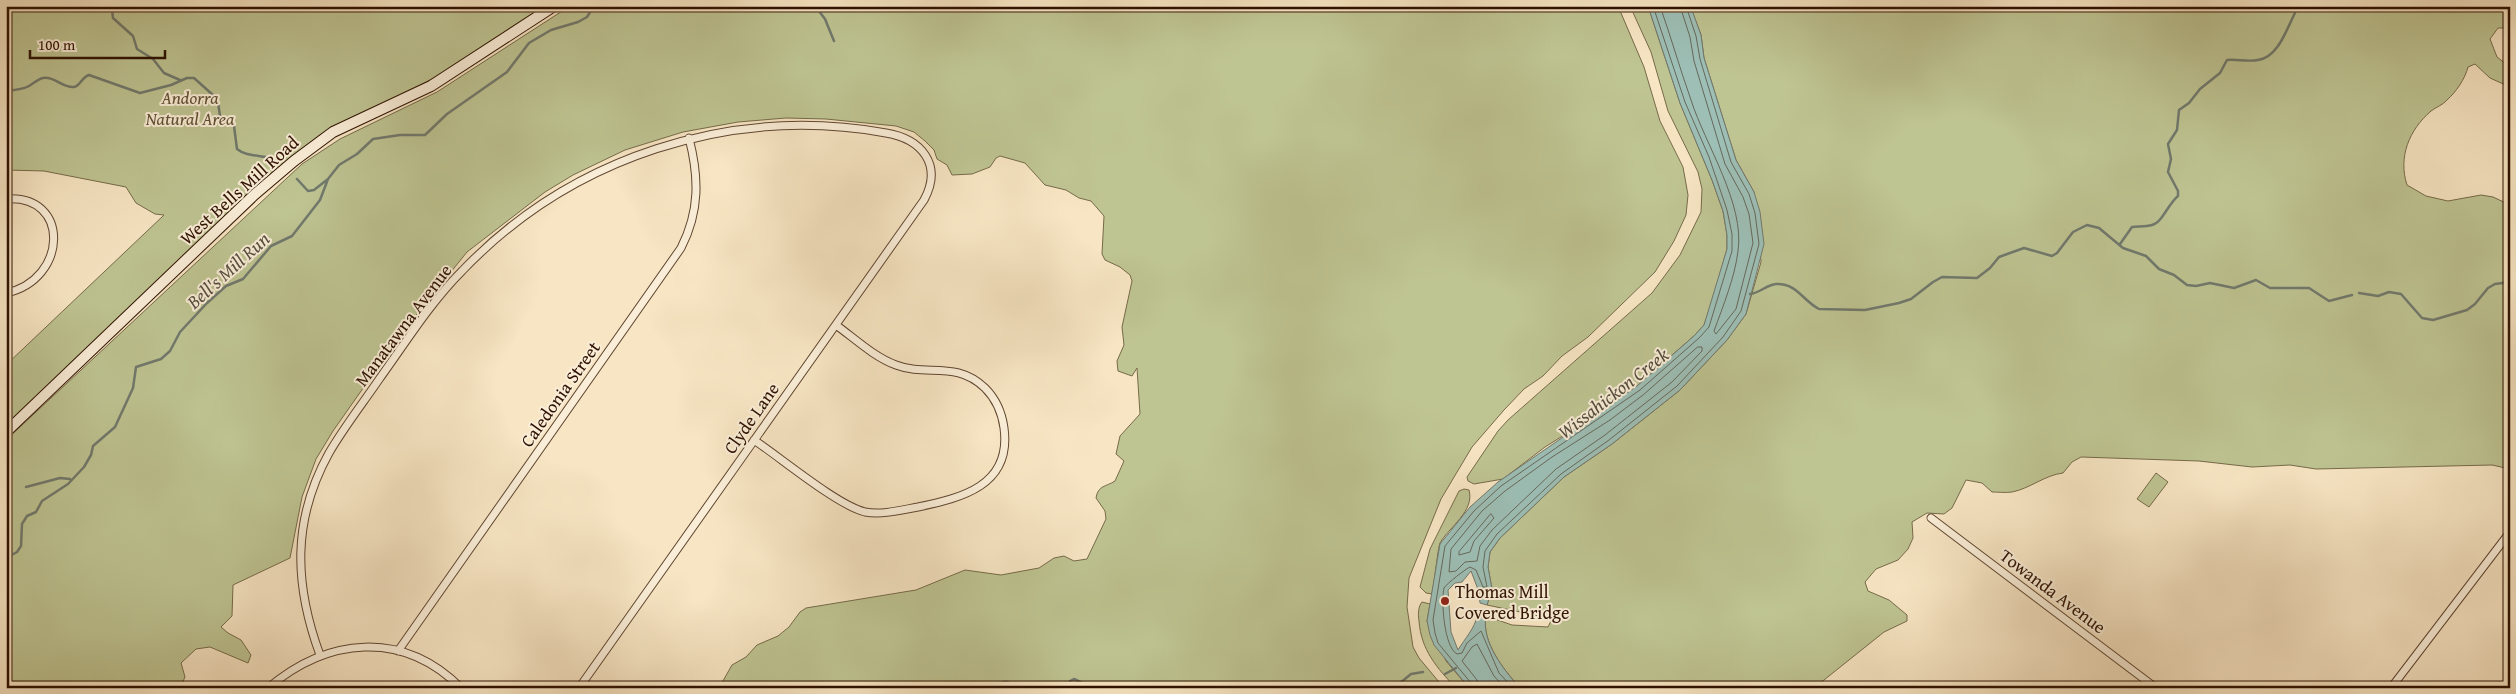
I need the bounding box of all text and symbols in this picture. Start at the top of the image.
scale bar [30,28,165,60]
text: 100 m [38,34,76,55]
park label: Andorra Natural Area [145,84,235,132]
street label: West Bells Mill Road [174,129,305,251]
water label: Bell's Mill Run [180,225,276,316]
street label: Manatawna Avenue [348,258,458,392]
street label: Caledonia Street [513,335,607,452]
water label: Wissahickon Creek [1552,341,1675,445]
street label: Clyde Lane [717,377,785,459]
street label: Towanda Avenue [1994,542,2112,640]
place label: Thomas Mill Covered Bridge [1455,578,1569,626]
marker: Thomas Mill Covered Bridge [1439,595,1451,607]

